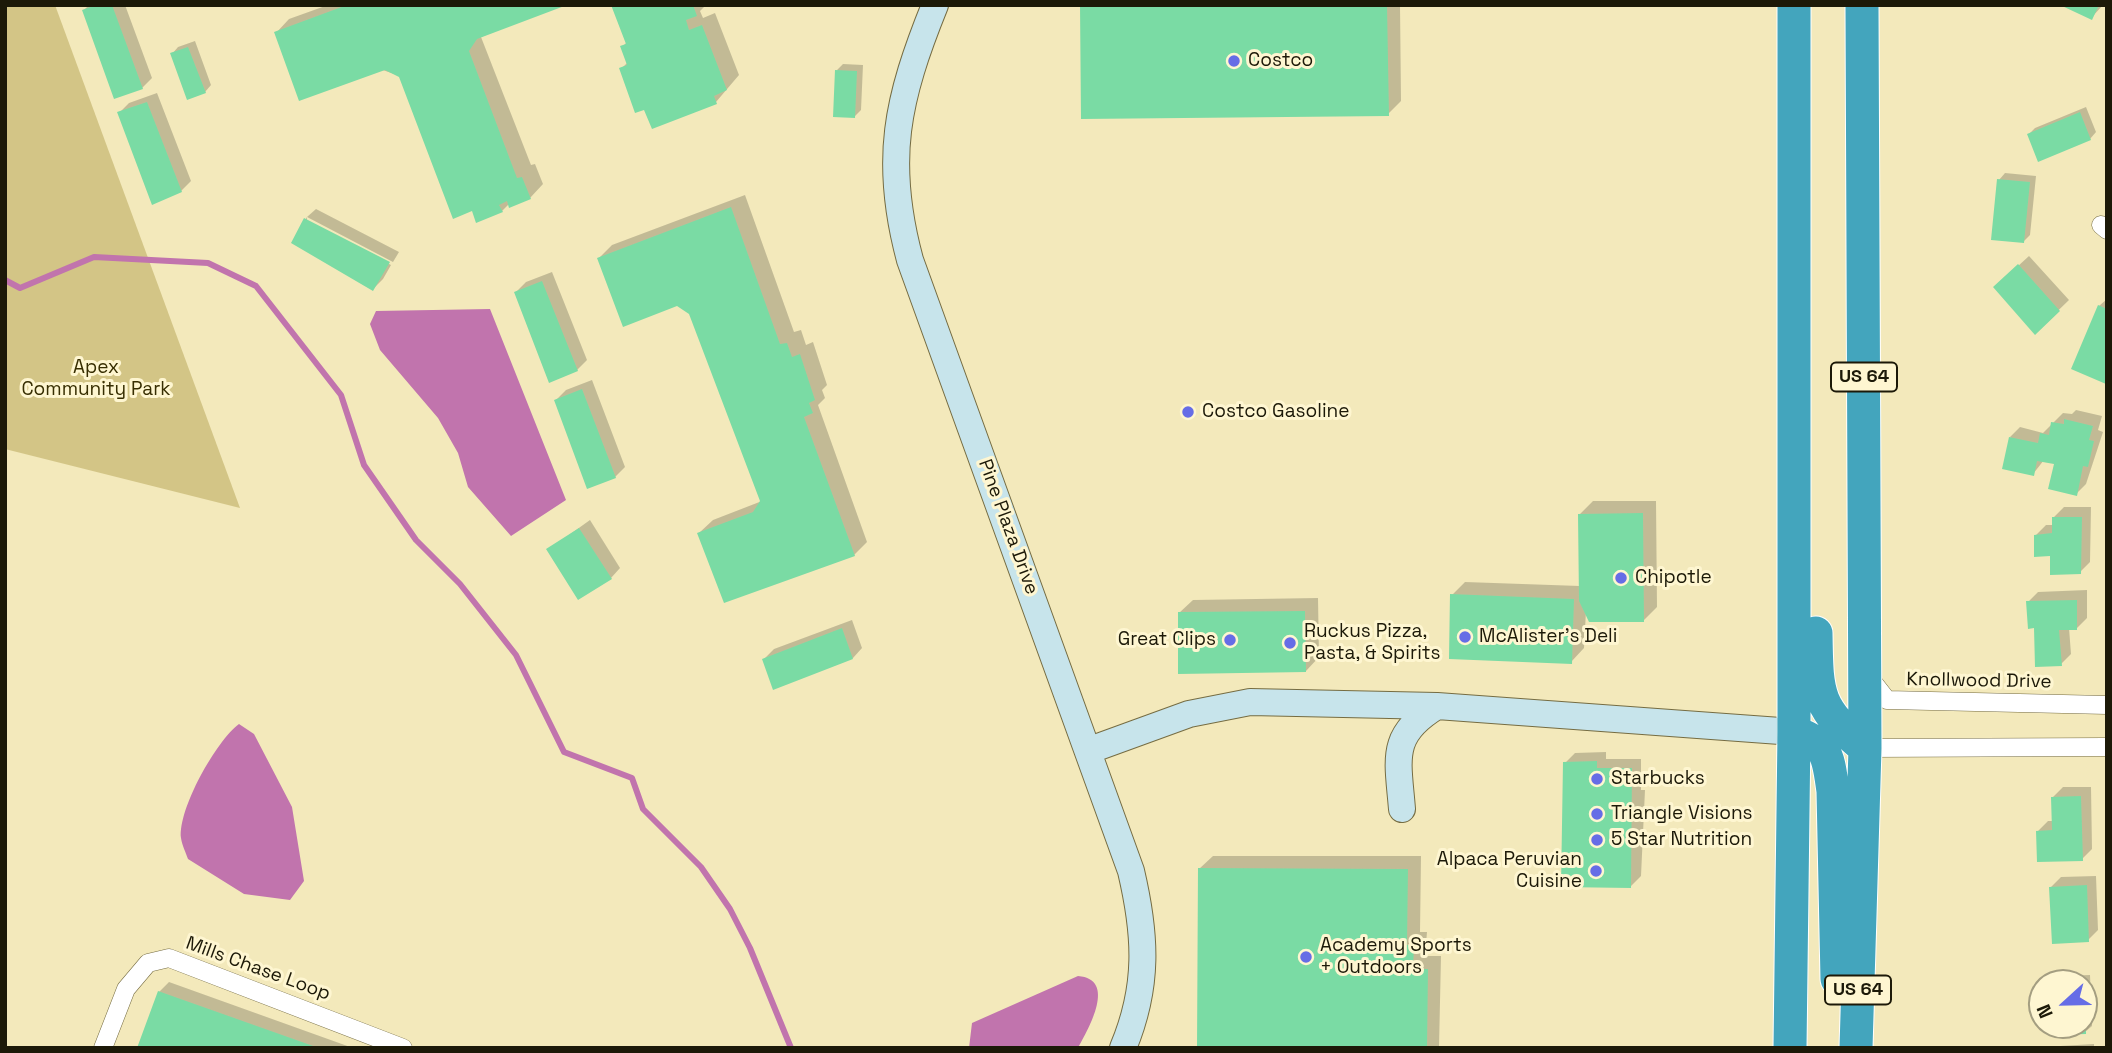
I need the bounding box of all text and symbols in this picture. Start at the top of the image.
place label: Costco [1248,50,1313,72]
marker: Costco [1226,53,1242,69]
park label: Apex Community Park [21,357,171,401]
road number: US 64 [1831,362,1897,391]
place label: Costco Gasoline [1202,401,1349,423]
marker: Costco Gasoline [1180,404,1196,420]
street label: Pine Plaza Drive [973,456,1043,598]
place label: Chipotle [1635,567,1712,589]
marker: Chipotle [1613,570,1629,586]
place label: Ruckus Pizza, Pasta, & Spirits [1304,621,1441,665]
place label: McAlister's Deli [1479,626,1617,648]
place label: Great Clips [1118,629,1216,651]
marker: McAlister's Deli [1457,629,1473,645]
marker: Great Clips [1222,632,1238,648]
marker: Ruckus Pizza, Pasta, & Spirits [1282,635,1298,651]
street label: Knollwood Drive [1906,668,2052,694]
place label: Starbucks [1611,768,1705,790]
marker: Starbucks [1589,771,1605,787]
place label: Triangle Visions [1611,803,1753,825]
marker: Triangle Visions [1589,806,1605,822]
place label: 5 Star Nutrition [1611,829,1752,851]
marker: 5 Star Nutrition [1589,832,1605,848]
place label: Alpaca Peruvian Cuisine [1437,849,1582,893]
marker: Alpaca Peruvian Cuisine [1588,863,1604,879]
street label: Mills Chase Loop [183,932,333,1006]
place label: Academy Sports + Outdoors [1320,935,1472,979]
marker: Academy Sports + Outdoors [1298,949,1314,965]
north arrow [2028,969,2098,1039]
road number: US 64 [1825,975,1891,1004]
text: N [2031,1001,2059,1022]

